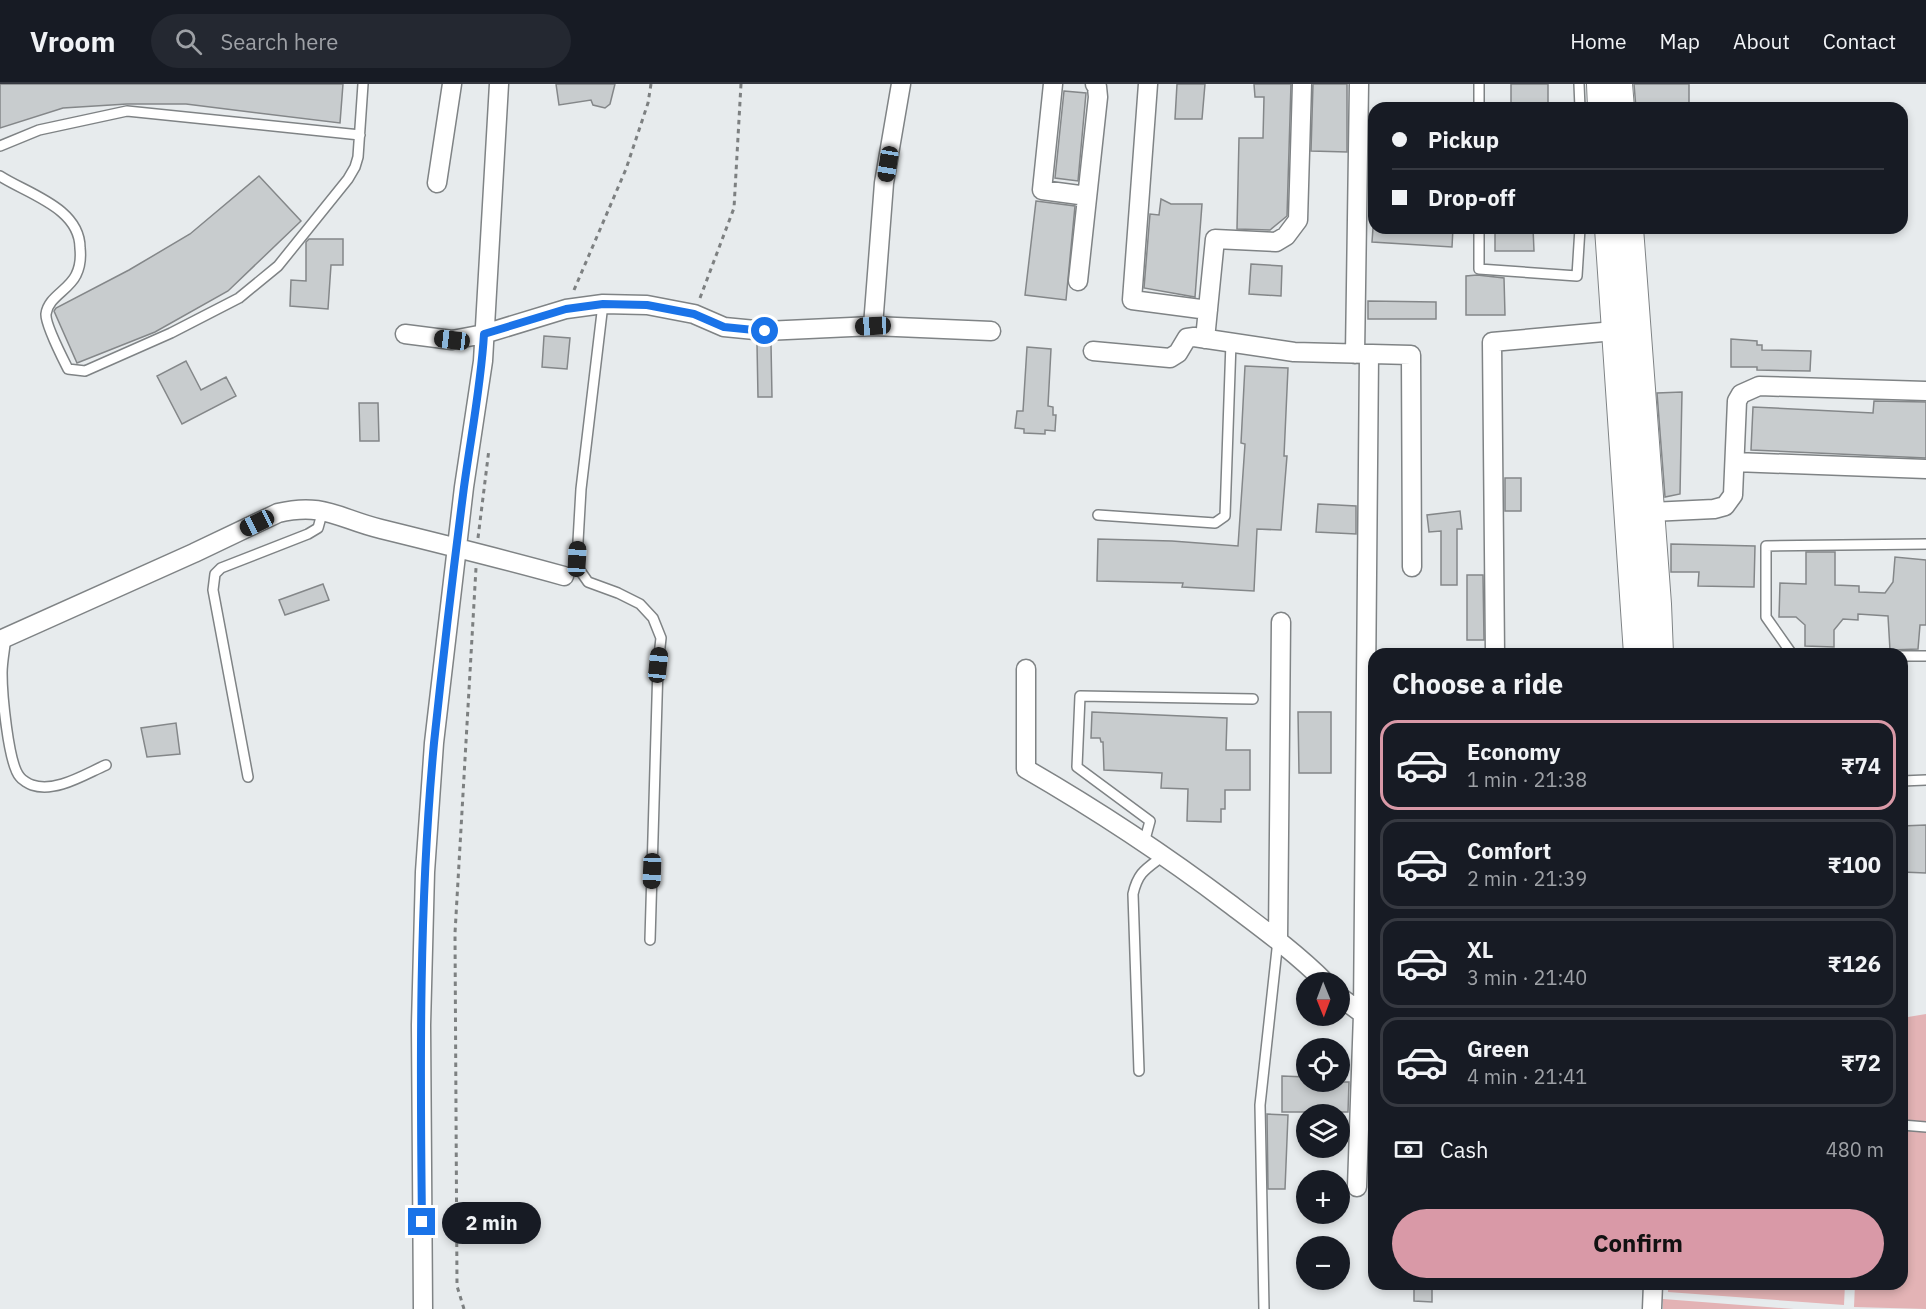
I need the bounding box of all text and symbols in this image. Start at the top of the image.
search box [151,14,571,68]
text: Vroom [30,23,115,60]
icon: search [172,25,205,58]
text: Search here [220,27,338,56]
text: Home [1570,27,1627,55]
text: Map [1660,27,1700,55]
text: About [1733,27,1790,55]
text: Contact [1823,27,1896,55]
text: Pickup [1428,125,1499,154]
car [876,145,900,183]
text: Drop-off [1428,183,1515,212]
car [855,316,891,336]
route start [751,317,778,344]
car [433,329,471,351]
car [237,507,277,539]
car [567,541,587,577]
car [647,646,669,684]
text: Choose a ride [1392,666,1563,701]
text: Economy [1467,737,1561,766]
icon: car [1395,738,1449,792]
text: ₹74 [1841,751,1881,780]
text: 1 min · 21:38 [1467,766,1587,793]
text: Comfort [1467,836,1551,865]
icon: car [1395,837,1449,891]
text: ₹100 [1828,850,1881,879]
car [642,853,662,889]
text: 2 min · 21:39 [1467,865,1587,892]
text: XL [1467,935,1493,964]
icon: car [1395,936,1449,990]
text: ₹126 [1828,949,1881,978]
text: 3 min · 21:40 [1467,964,1587,991]
north arrow [1296,972,1350,1026]
map controls [1296,972,1350,1290]
text: Green [1467,1034,1529,1063]
icon: car [1395,1035,1449,1089]
button: locate [1296,1038,1350,1092]
text: ₹72 [1841,1048,1881,1077]
text: 4 min · 21:41 [1467,1063,1587,1090]
button: layers [1296,1104,1350,1158]
icon: cash [1392,1133,1425,1166]
text: Cash [1440,1135,1489,1164]
text: 480 m [1826,1136,1884,1163]
button: + [1296,1170,1350,1224]
callout: 2 min [443,1201,542,1243]
route end [408,1208,435,1235]
text: 2 min [465,1209,518,1236]
button: Confirm [1392,1209,1884,1278]
button: − [1296,1236,1350,1290]

